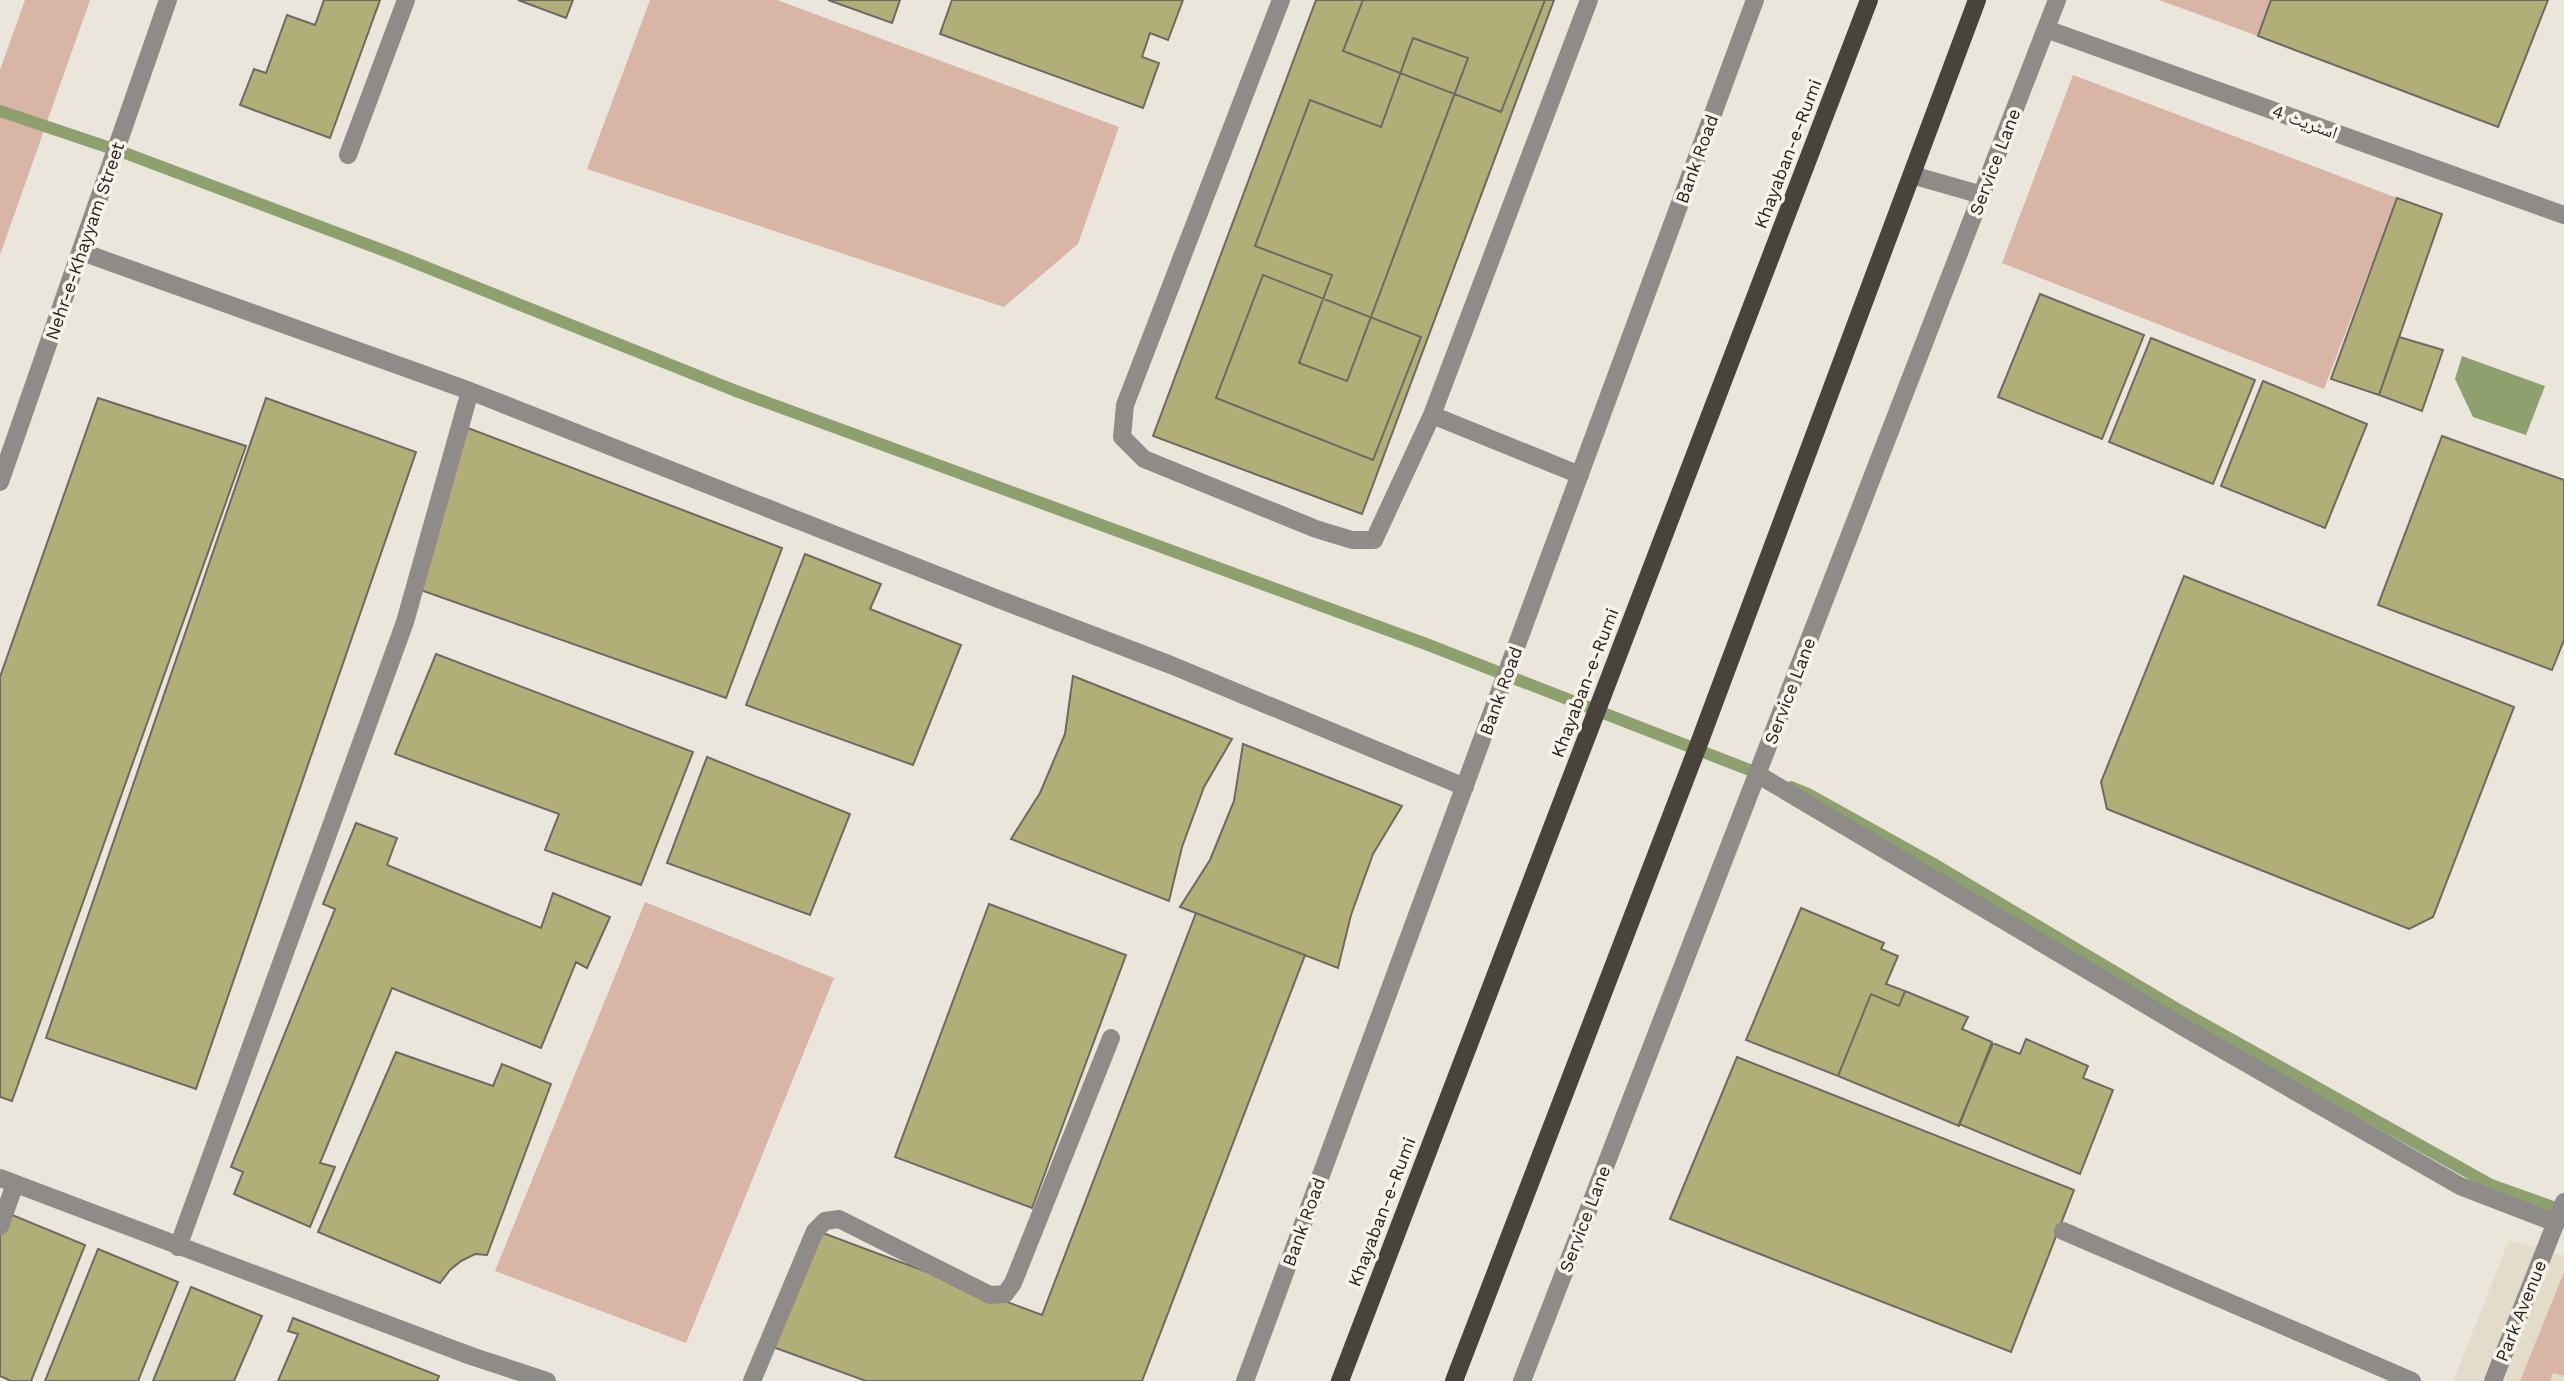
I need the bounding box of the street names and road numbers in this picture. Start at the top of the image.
street label: Khayaban-e-Rumi [1749,76,1826,231]
street label: اسٹریٹ 4 [2270,100,2341,143]
street label: Service Lane [1965,106,2024,218]
street label: Bank Road [1671,112,1722,206]
street label: Nehr-e-Khayyam Street [41,139,128,343]
street label: Khayaban-e-Rumi [1546,605,1623,760]
street label: Service Lane [1760,635,1819,747]
street label: Bank Road [1475,644,1526,738]
street label: Khayaban-e-Rumi [1343,1134,1420,1289]
street label: Service Lane [1555,1163,1614,1275]
street label: Bank Road [1278,1175,1329,1269]
street label: Park Avenue [2491,1257,2550,1365]

